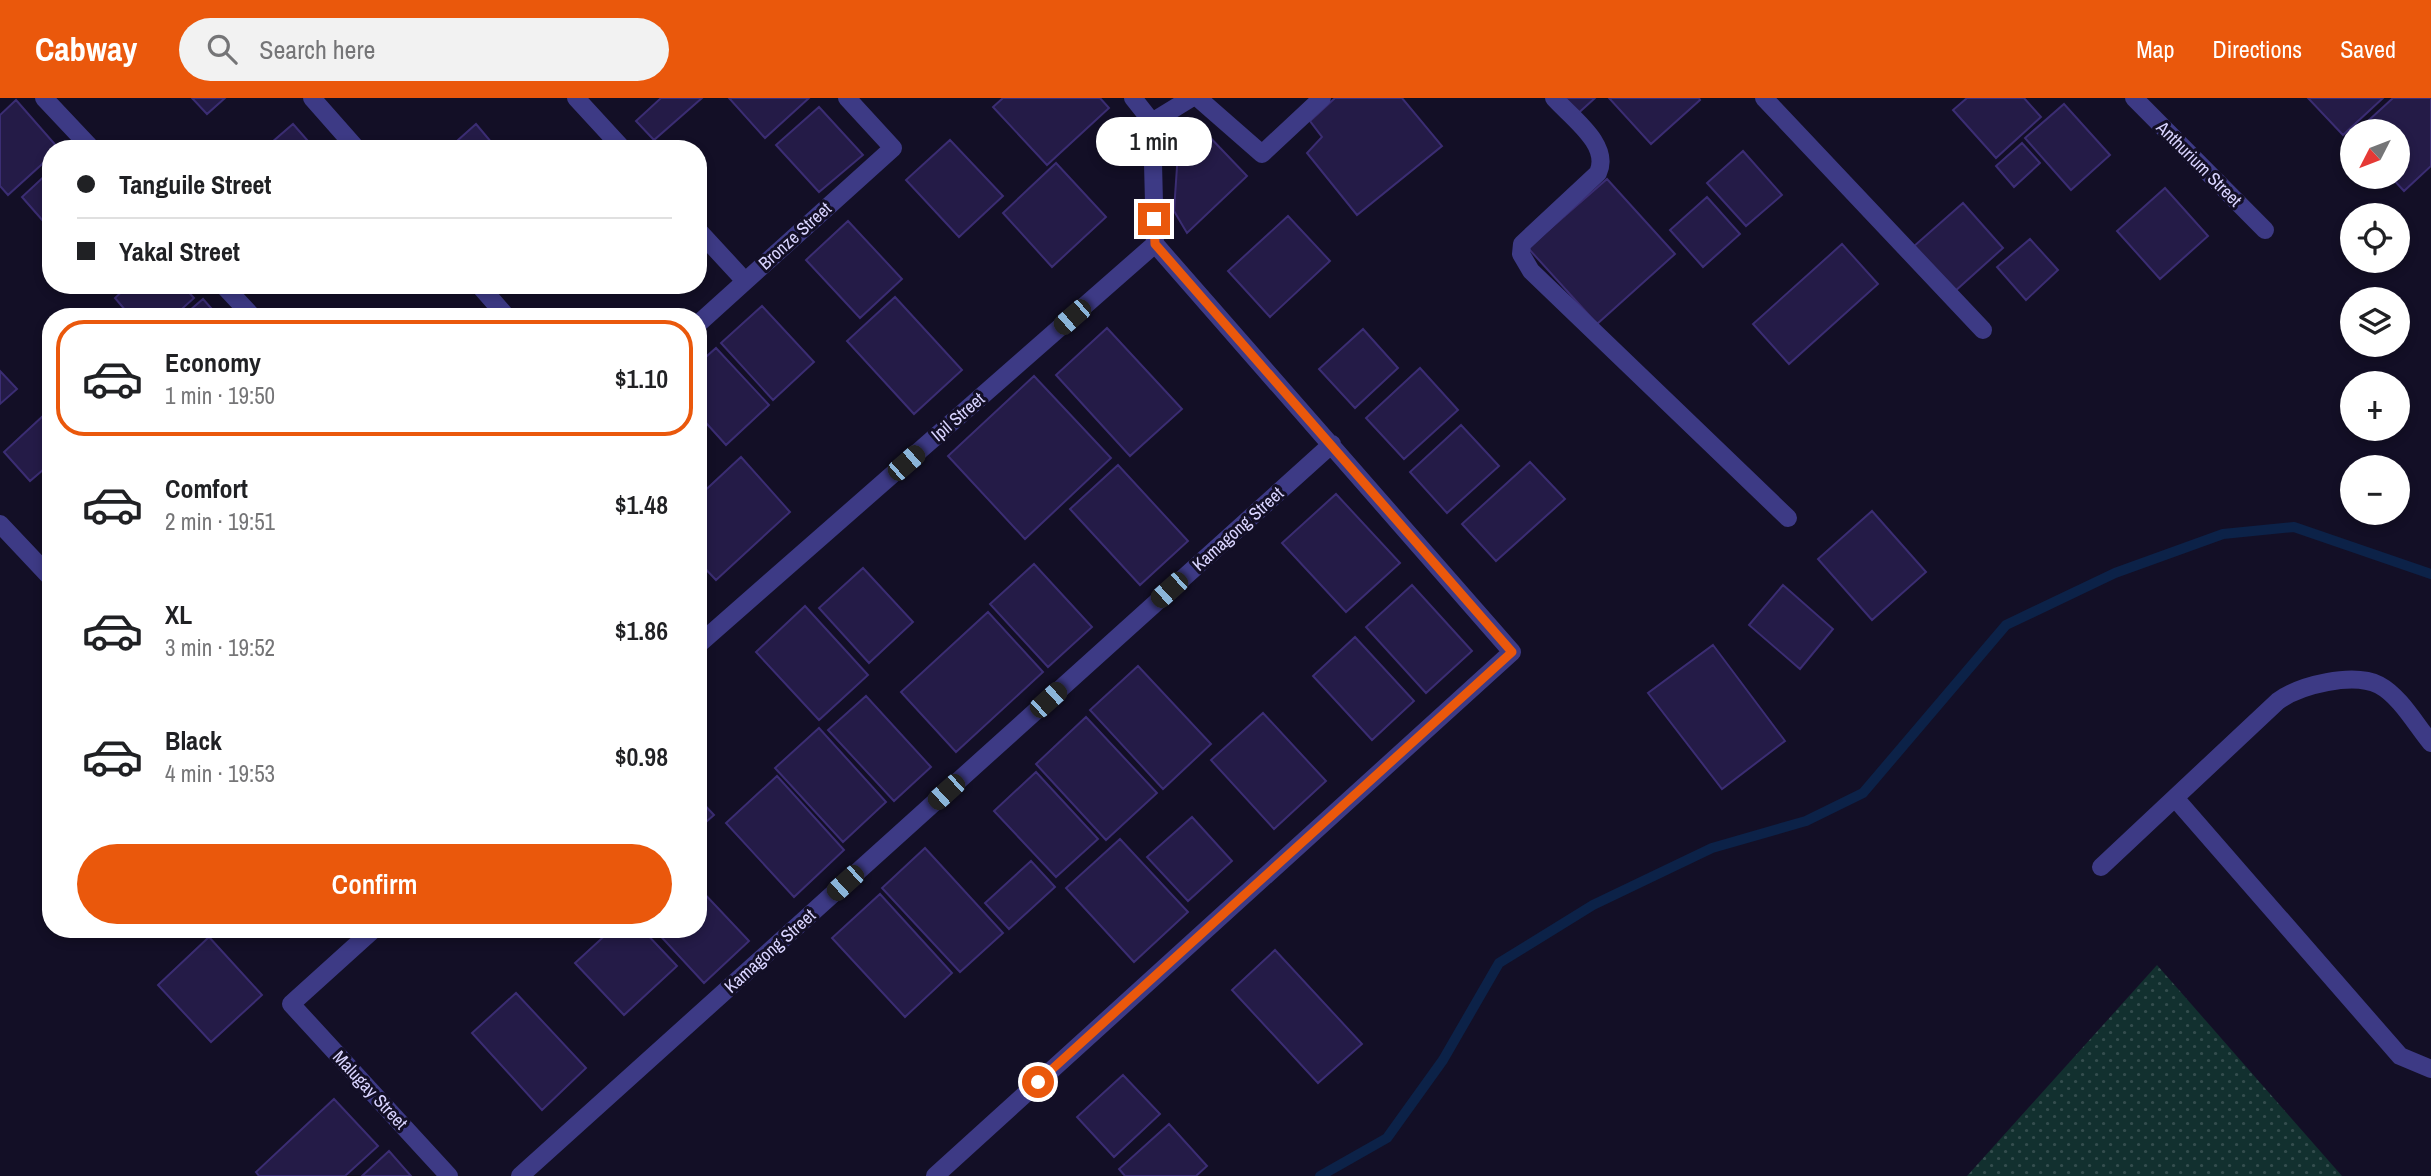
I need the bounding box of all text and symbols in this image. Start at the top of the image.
search box [179,18,669,81]
text: Cabway [35,27,137,71]
icon: search [203,30,241,68]
text: Search here [259,32,375,67]
text: Map [2136,33,2174,65]
text: Directions [2212,33,2302,65]
text: Saved [2340,33,2396,65]
street label: Anthurium Street [2150,115,2248,212]
callout: 1 min [1096,117,1212,166]
north arrow [2340,119,2410,189]
map controls [2340,119,2410,525]
text: 1 min [1130,126,1178,157]
text: Tanguile Street [119,167,271,202]
street label: Bronze Street [753,196,837,275]
route end [1138,203,1170,235]
button: locate [2340,203,2410,273]
text: Yakal Street [119,234,240,269]
button: layers [2340,287,2410,357]
car [1050,295,1095,339]
text: Economy [165,345,261,380]
icon: car [81,347,144,410]
text: $1.10 [615,361,668,396]
button: + [2340,371,2410,441]
text: 1 min · 19:50 [165,380,275,411]
street label: Ipil Street [926,386,990,447]
car [884,441,929,485]
button: − [2340,455,2410,525]
text: Comfort [165,471,248,506]
icon: car [81,473,144,536]
street label: Kamagong Street [1187,481,1289,576]
text: $1.48 [615,487,668,522]
text: 2 min · 19:51 [165,506,275,537]
car [1147,568,1192,612]
text: XL [165,597,192,632]
icon: car [81,599,144,662]
text: $1.86 [615,613,668,648]
text: 3 min · 19:52 [165,632,275,663]
car [1026,678,1071,722]
text: Black [165,723,222,758]
icon: car [81,725,144,788]
text: $0.98 [615,739,668,774]
text: 4 min · 19:53 [165,758,275,789]
car [924,770,969,814]
button: Confirm [77,844,672,924]
car [823,861,868,905]
street label: Kamagong Street [719,903,821,998]
street label: Malugay Street [327,1045,413,1134]
route start [1022,1066,1054,1098]

